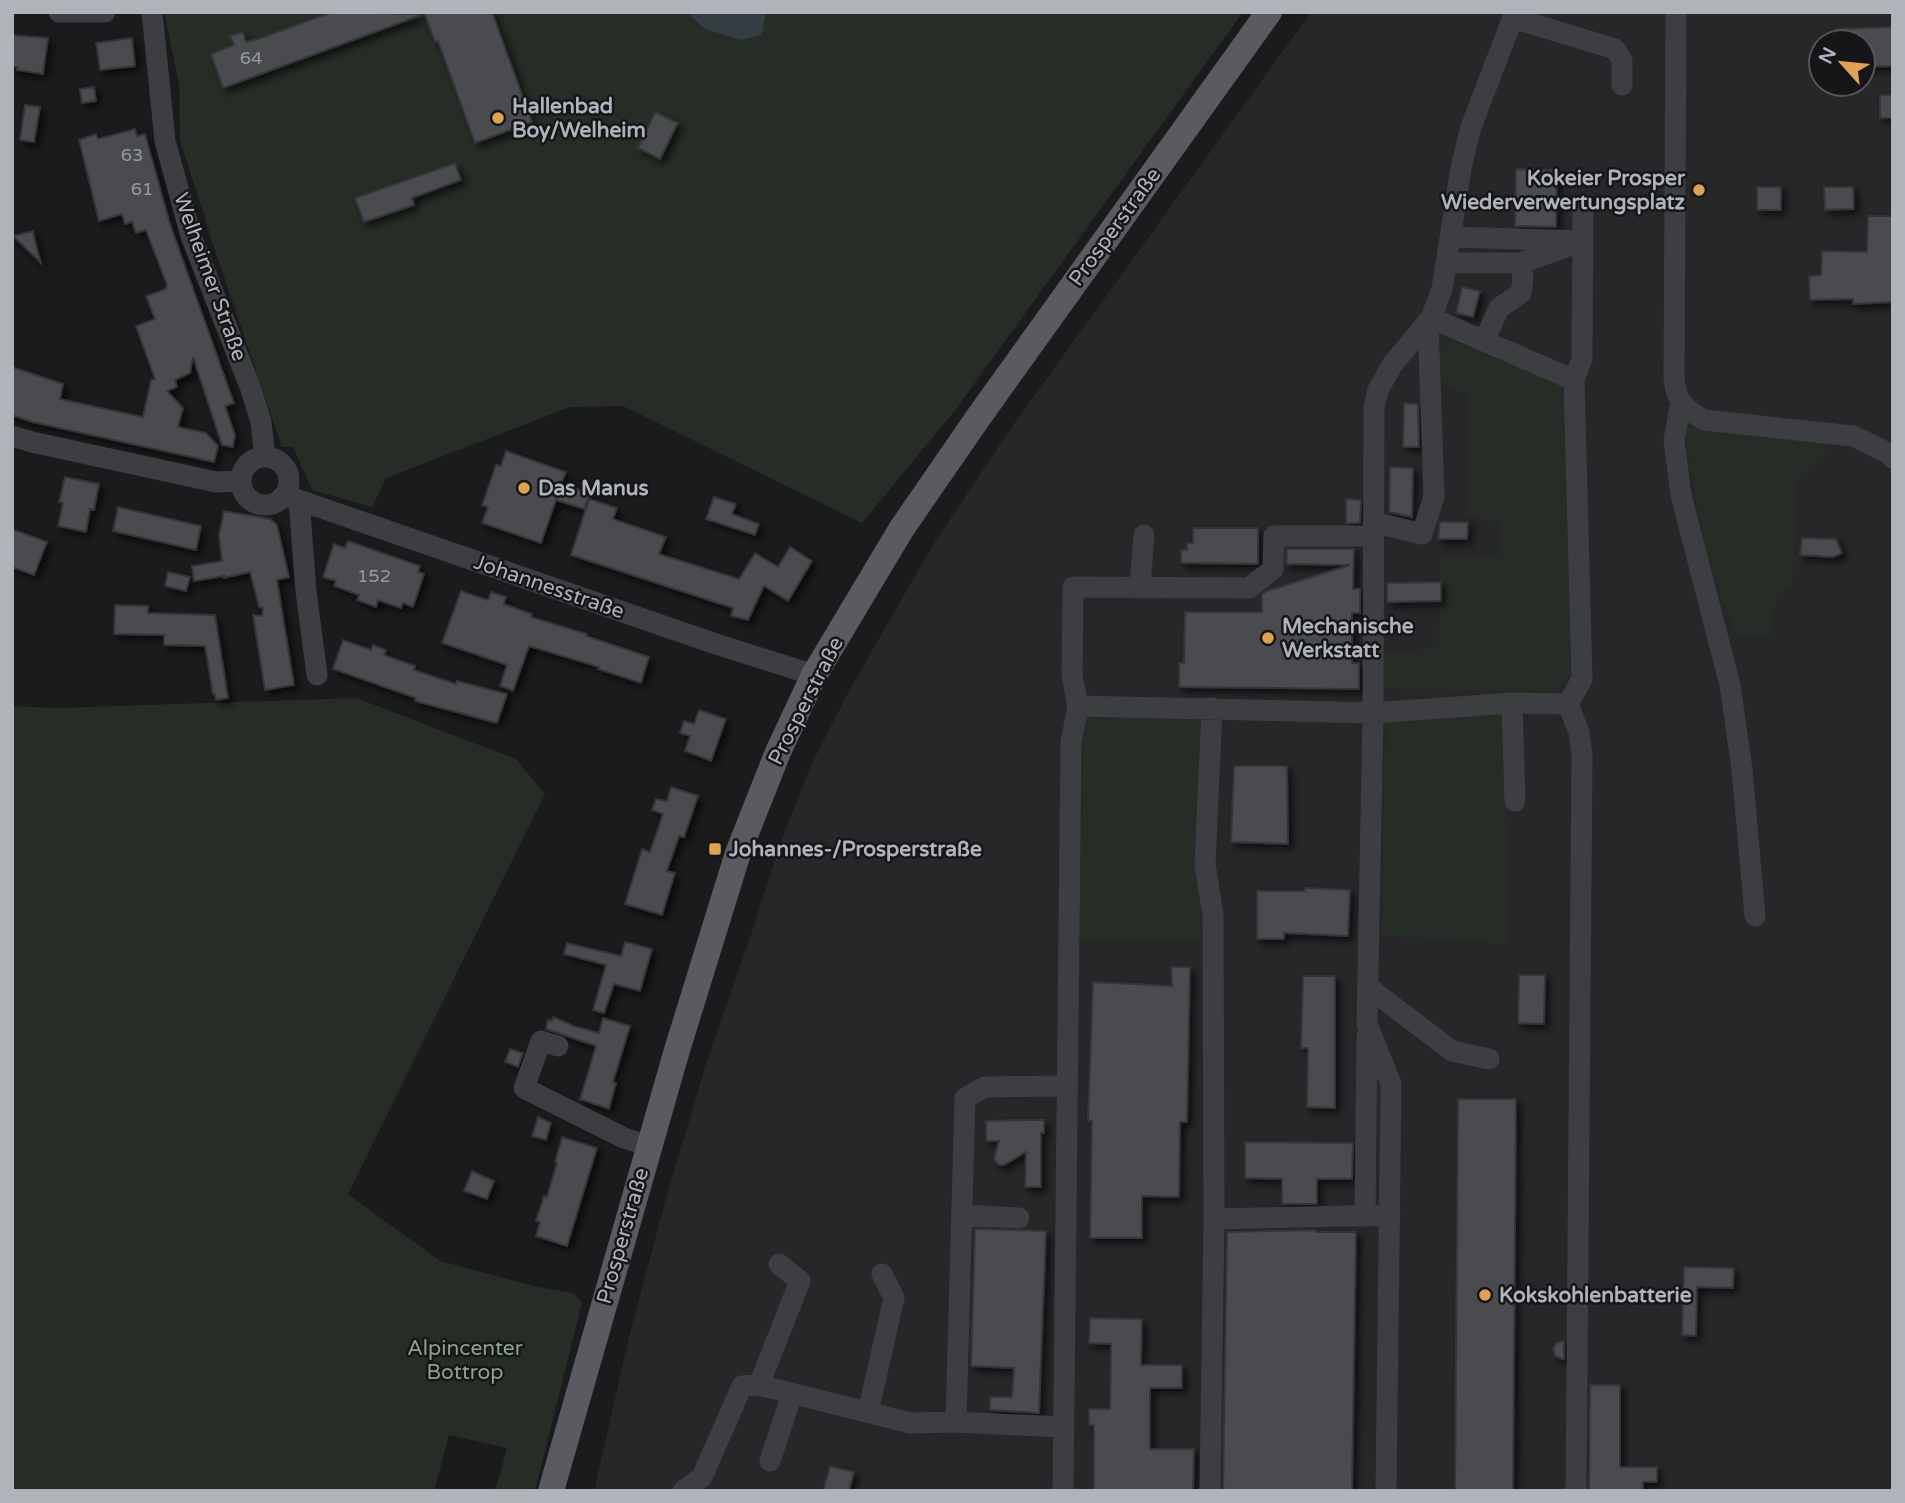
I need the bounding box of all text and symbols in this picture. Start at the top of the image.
north arrow [1807,28,1877,98]
text: N [1814,44,1841,68]
house number: 64 [240,47,262,69]
place label: Hallenbad Boy/Welheim [512,94,646,143]
marker: Hallenbad Boy/Welheim [490,110,506,126]
house number: 63 [121,144,143,166]
street label: Prosperstraße [1064,163,1166,291]
place label: Kokeier Prosper Wiederverwertungsplatz [1441,166,1686,215]
house number: 61 [131,178,153,200]
marker: Kokeier Prosper Wiederverwertungsplatz [1691,182,1707,198]
street label: Welheimer Straße [168,190,252,365]
place label: Das Manus [538,476,649,501]
marker: Das Manus [516,480,532,496]
street label: Johannesstraße [471,550,627,624]
house number: 152 [357,565,391,587]
place label: Mechanische Werkstatt [1282,614,1414,663]
marker: Mechanische Werkstatt [1260,630,1276,646]
street label: Prosperstraße [763,633,849,769]
place label: Johannes-/Prosperstraße [728,837,982,862]
marker: Johannes-/Prosperstraße [707,841,723,857]
street label: Prosperstraße [592,1165,654,1307]
place label: Kokskohlenbatterie [1499,1283,1692,1308]
marker: Kokskohlenbatterie [1477,1287,1493,1303]
park label: Alpincenter Bottrop [407,1336,523,1385]

